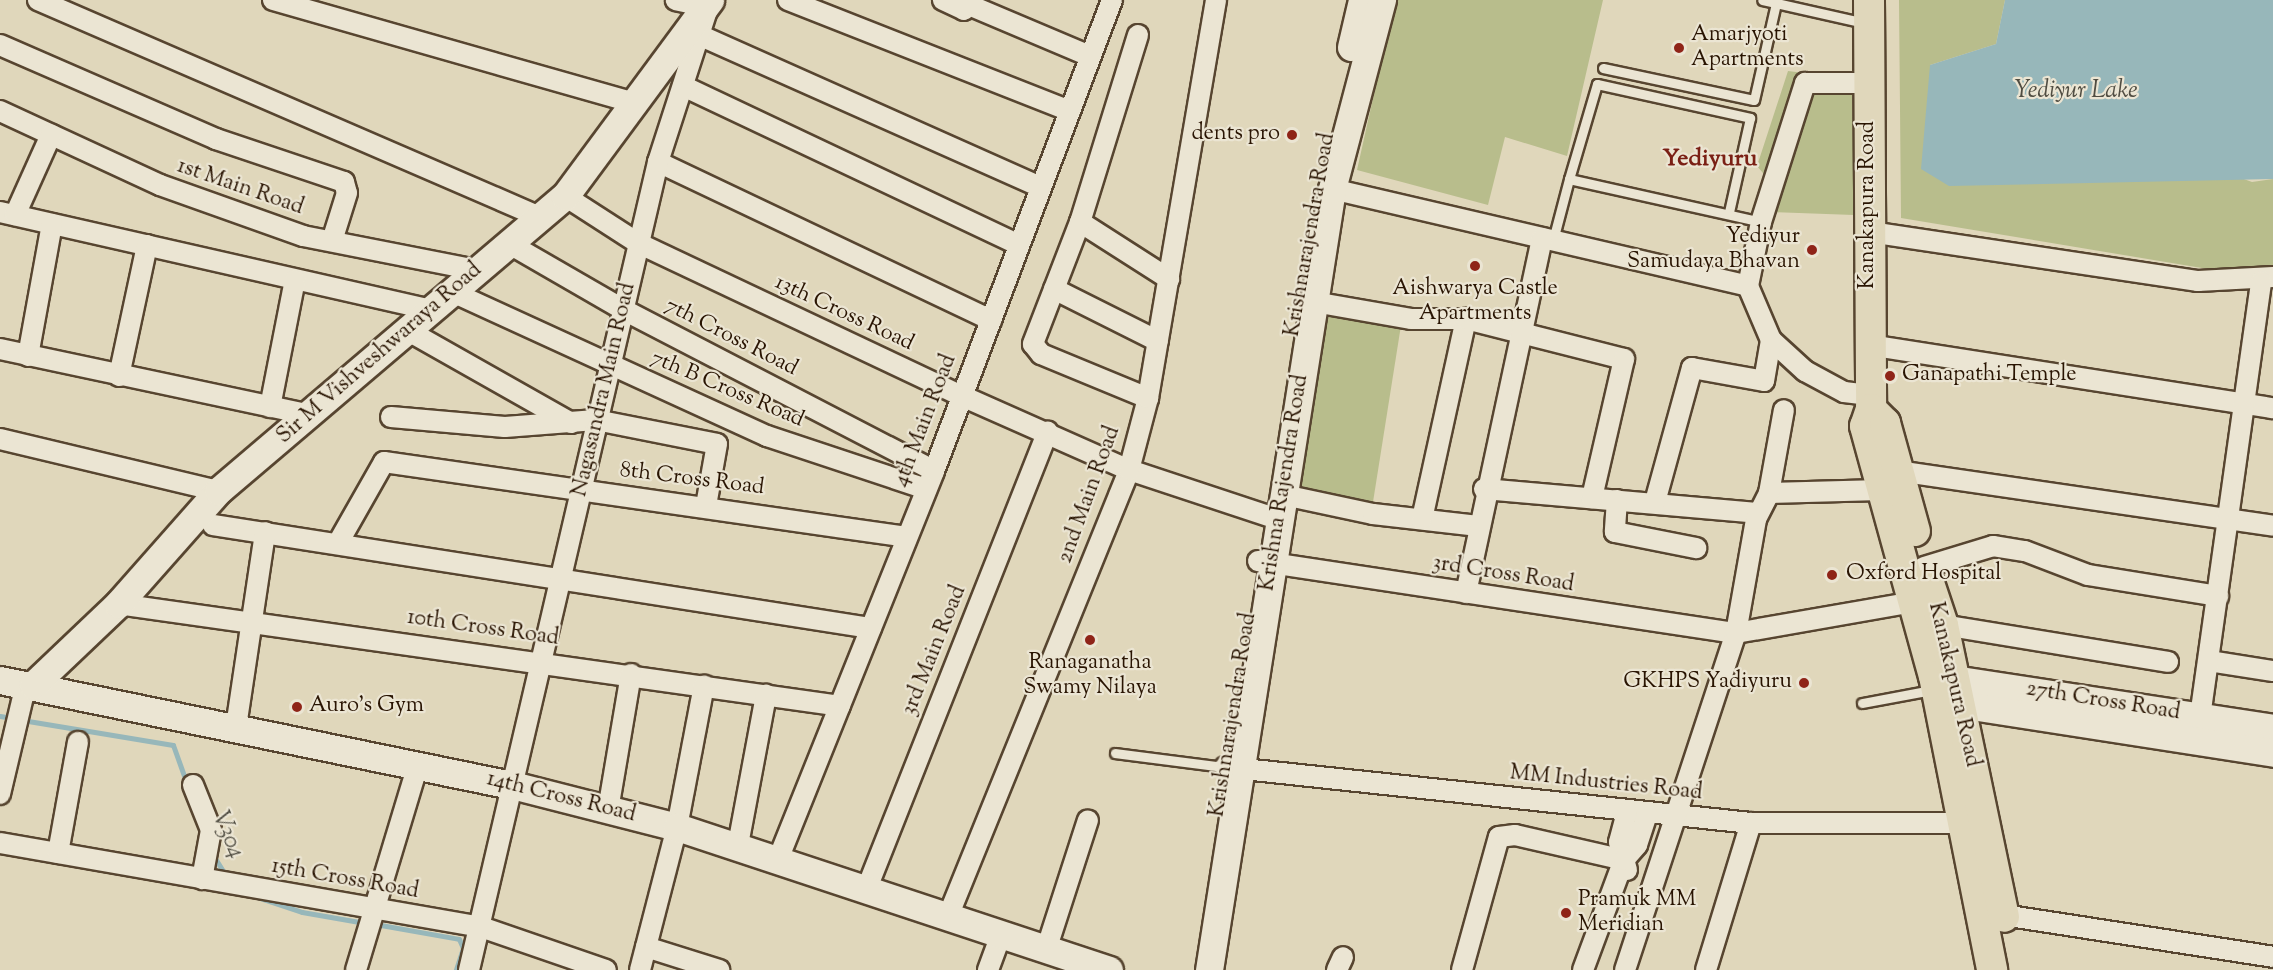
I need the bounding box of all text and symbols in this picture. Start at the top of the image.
place label: Amarjyoti Apartments [1691,22,1804,74]
marker: Amarjyoti Apartments [1672,41,1686,55]
water label: Yediyur Lake [2014,78,2138,106]
street label: Kanakapura Road [1856,121,1882,289]
place label: dents pro [1191,122,1280,148]
marker: dents pro [1285,128,1299,142]
street label: Krishnarajendra Road [1280,131,1342,339]
district label: Yediyuru [1663,146,1757,174]
street label: 1st Main Road [173,154,307,222]
place label: Yediyur Samudaya Bhavan [1627,224,1800,276]
marker: Yediyur Samudaya Bhavan [1805,243,1819,257]
street label: Sir M Vishveshwaraya Road [272,258,488,450]
marker: Aishwarya Castle Apartments [1468,259,1482,273]
street label: 13th Cross Road [770,270,918,358]
place label: Aishwarya Castle Apartments [1392,276,1558,328]
street label: Nagasandra Main Road [568,280,642,500]
street label: 7th Cross Road [660,293,802,383]
street label: 7th B Cross Road [646,346,808,434]
street label: 4th Main Road [889,351,963,491]
place label: Ganapathi Temple [1902,363,2077,389]
marker: Ganapathi Temple [1883,369,1897,383]
street label: Krishna Rajendra Road [1255,373,1315,593]
street label: 2nd Main Road [1053,423,1127,567]
street label: 8th Cross Road [618,458,766,502]
street label: 3rd Cross Road [1430,551,1576,599]
place label: Oxford Hospital [1846,562,2001,588]
marker: Oxford Hospital [1823,566,1841,584]
street label: 3rd Main Road [897,582,973,720]
street label: Kanakapura Road [1921,600,1985,770]
street label: 10th Cross Road [405,605,561,653]
street label: Krishnarajendra Road [1205,611,1263,819]
marker: Ranaganatha Swamy Nilaya [1083,633,1097,647]
place label: Ranaganatha Swamy Nilaya [1023,650,1157,702]
place label: GKHPS Yadiyuru [1623,670,1792,696]
marker: GKHPS Yadiyuru [1797,676,1811,690]
street label: 27th Cross Road [2024,677,2182,727]
place label: Auro's Gym [309,694,424,720]
marker: Auro's Gym [290,700,304,714]
street label: MM Industries Road [1508,761,1704,807]
street label: 14th Cross Road [484,767,638,829]
water label: V304 [204,807,250,863]
street label: 15th Cross Road [269,854,421,906]
place label: Pramuk MM Meridian [1578,887,1696,938]
marker: Pramuk MM Meridian [1559,906,1573,920]

